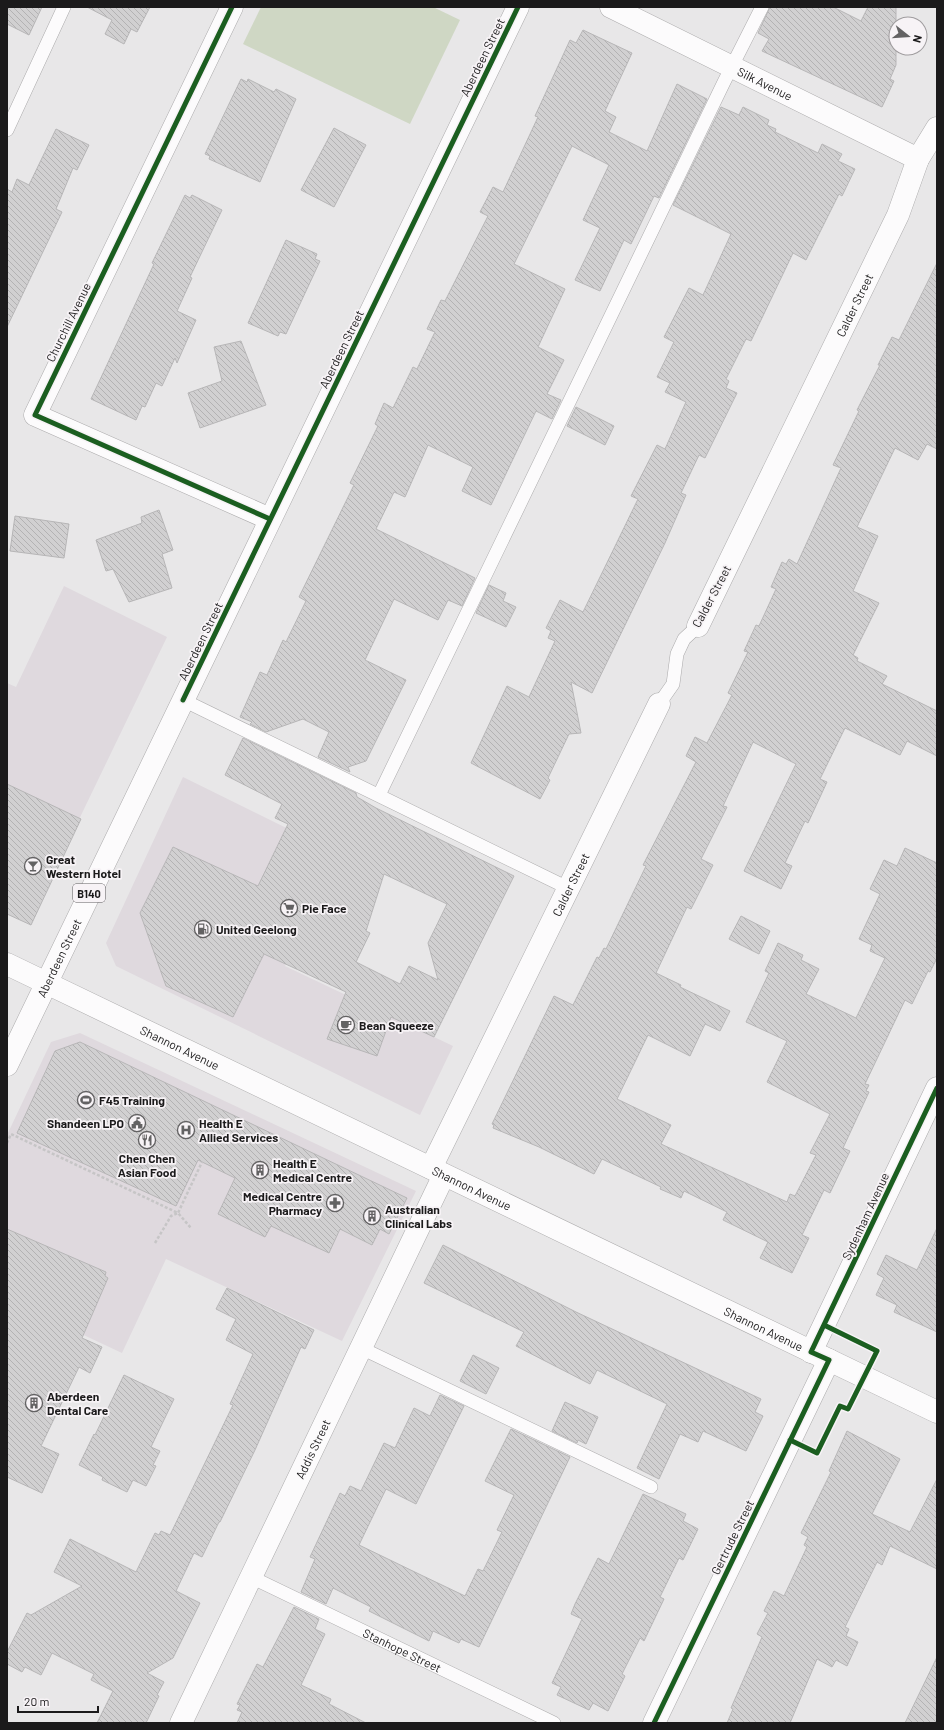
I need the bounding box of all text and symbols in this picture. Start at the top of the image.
street label: Aberdeen Street [457,16,507,98]
north arrow [888,16,928,56]
text: N [911,34,925,44]
street label: Silk Avenue [735,64,795,103]
street label: Calder Street [833,271,876,339]
street label: Churchill Avenue [43,280,93,364]
street label: Aberdeen Street [316,308,366,390]
street label: Calder Street [689,562,733,630]
street label: Aberdeen Street [175,600,225,682]
street label: Calder Street [549,850,592,918]
place label: Great Western Hotel [46,852,121,880]
bar icon: Great Western Hotel [23,856,43,876]
road number: B140 [73,884,105,902]
supermarket icon: Pie Face [279,898,299,918]
place label: Pie Face [302,901,347,915]
street label: Aberdeen Street [34,916,84,999]
fuel station icon: United Geelong [193,919,213,939]
place label: United Geelong [216,922,297,936]
cafe icon: Bean Squeeze [336,1015,356,1035]
place label: Bean Squeeze [359,1018,434,1032]
street label: Shannon Avenue [138,1022,222,1072]
sports icon: F45 Training [76,1090,96,1110]
place label: F45 Training [99,1093,165,1107]
public building icon: Shandeen LPO [127,1113,147,1133]
place label: Shandeen LPO [47,1116,124,1130]
place label: Health E Allied Services [199,1116,278,1144]
hospital icon: Health E Allied Services [176,1120,196,1140]
restaurant icon: Chen Chen Asian Food [137,1130,157,1150]
place label: Chen Chen Asian Food [118,1151,177,1179]
place label: Health E Medical Centre [273,1156,352,1184]
building icon: Health E Medical Centre [250,1160,270,1180]
street label: Shannon Avenue [430,1163,514,1213]
street label: Sydenham Avenue [839,1170,891,1262]
place label: Medical Centre Pharmacy [243,1189,322,1217]
pharmacy icon: Medical Centre Pharmacy [325,1193,345,1213]
place label: Australian Clinical Labs [385,1202,452,1230]
building icon: Australian Clinical Labs [362,1206,382,1226]
street label: Shannon Avenue [722,1304,806,1354]
place label: Aberdeen Dental Care [47,1389,109,1417]
building icon: Aberdeen Dental Care [24,1393,44,1413]
street label: Addis Street [292,1417,333,1481]
street label: Gertrude Street [708,1497,756,1577]
street label: Stanhope Street [361,1625,444,1675]
scale bar [18,1688,98,1714]
text: 20 m [24,1694,50,1708]

